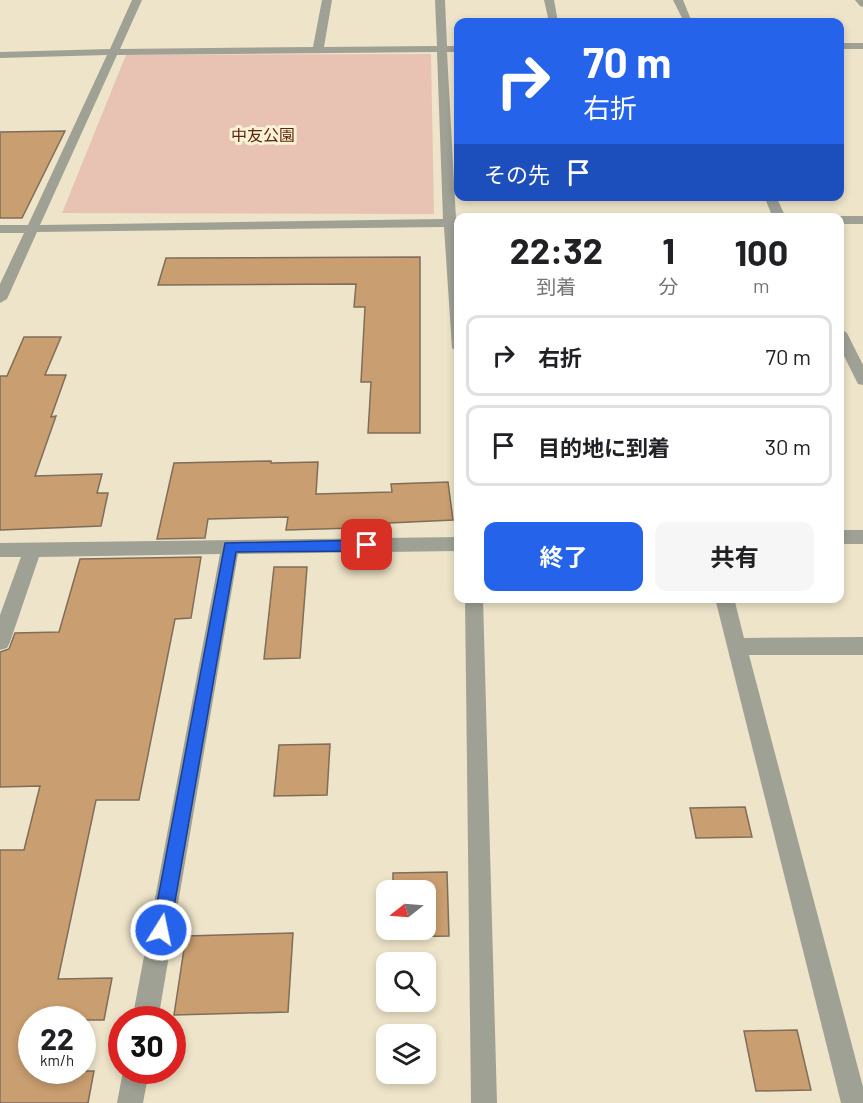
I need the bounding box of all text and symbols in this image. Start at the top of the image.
text: 70 m [583,36,671,86]
icon: right [484,42,562,120]
text: 右折 [583,91,637,123]
park label: 中友公園 [231,125,295,144]
icon: arrive [562,156,595,189]
text: その先 [484,161,550,187]
text: 22:32 [510,228,603,271]
text: 1 [662,228,675,271]
text: 100 [734,230,788,273]
text: m [753,273,770,297]
text: 到着 [536,274,576,298]
text: 分 [659,274,679,298]
icon: right [487,339,520,372]
text: 70 m [766,343,811,369]
text: 右折 [538,344,582,370]
icon: arrive [487,429,520,462]
text: 30 m [765,433,811,459]
text: 目的地に到着 [538,434,670,460]
pin [341,519,392,570]
button: 終了 [484,522,643,591]
button: 共有 [655,522,814,591]
icon: arrive [350,528,383,561]
north arrow [376,880,436,940]
map controls [376,880,436,1084]
position arrow [129,898,193,962]
button: search [376,952,436,1012]
speed limit sign: 30 [108,1006,186,1084]
text: 22 [40,1020,74,1056]
button: layers [376,1024,436,1084]
text: km/h [40,1051,74,1069]

